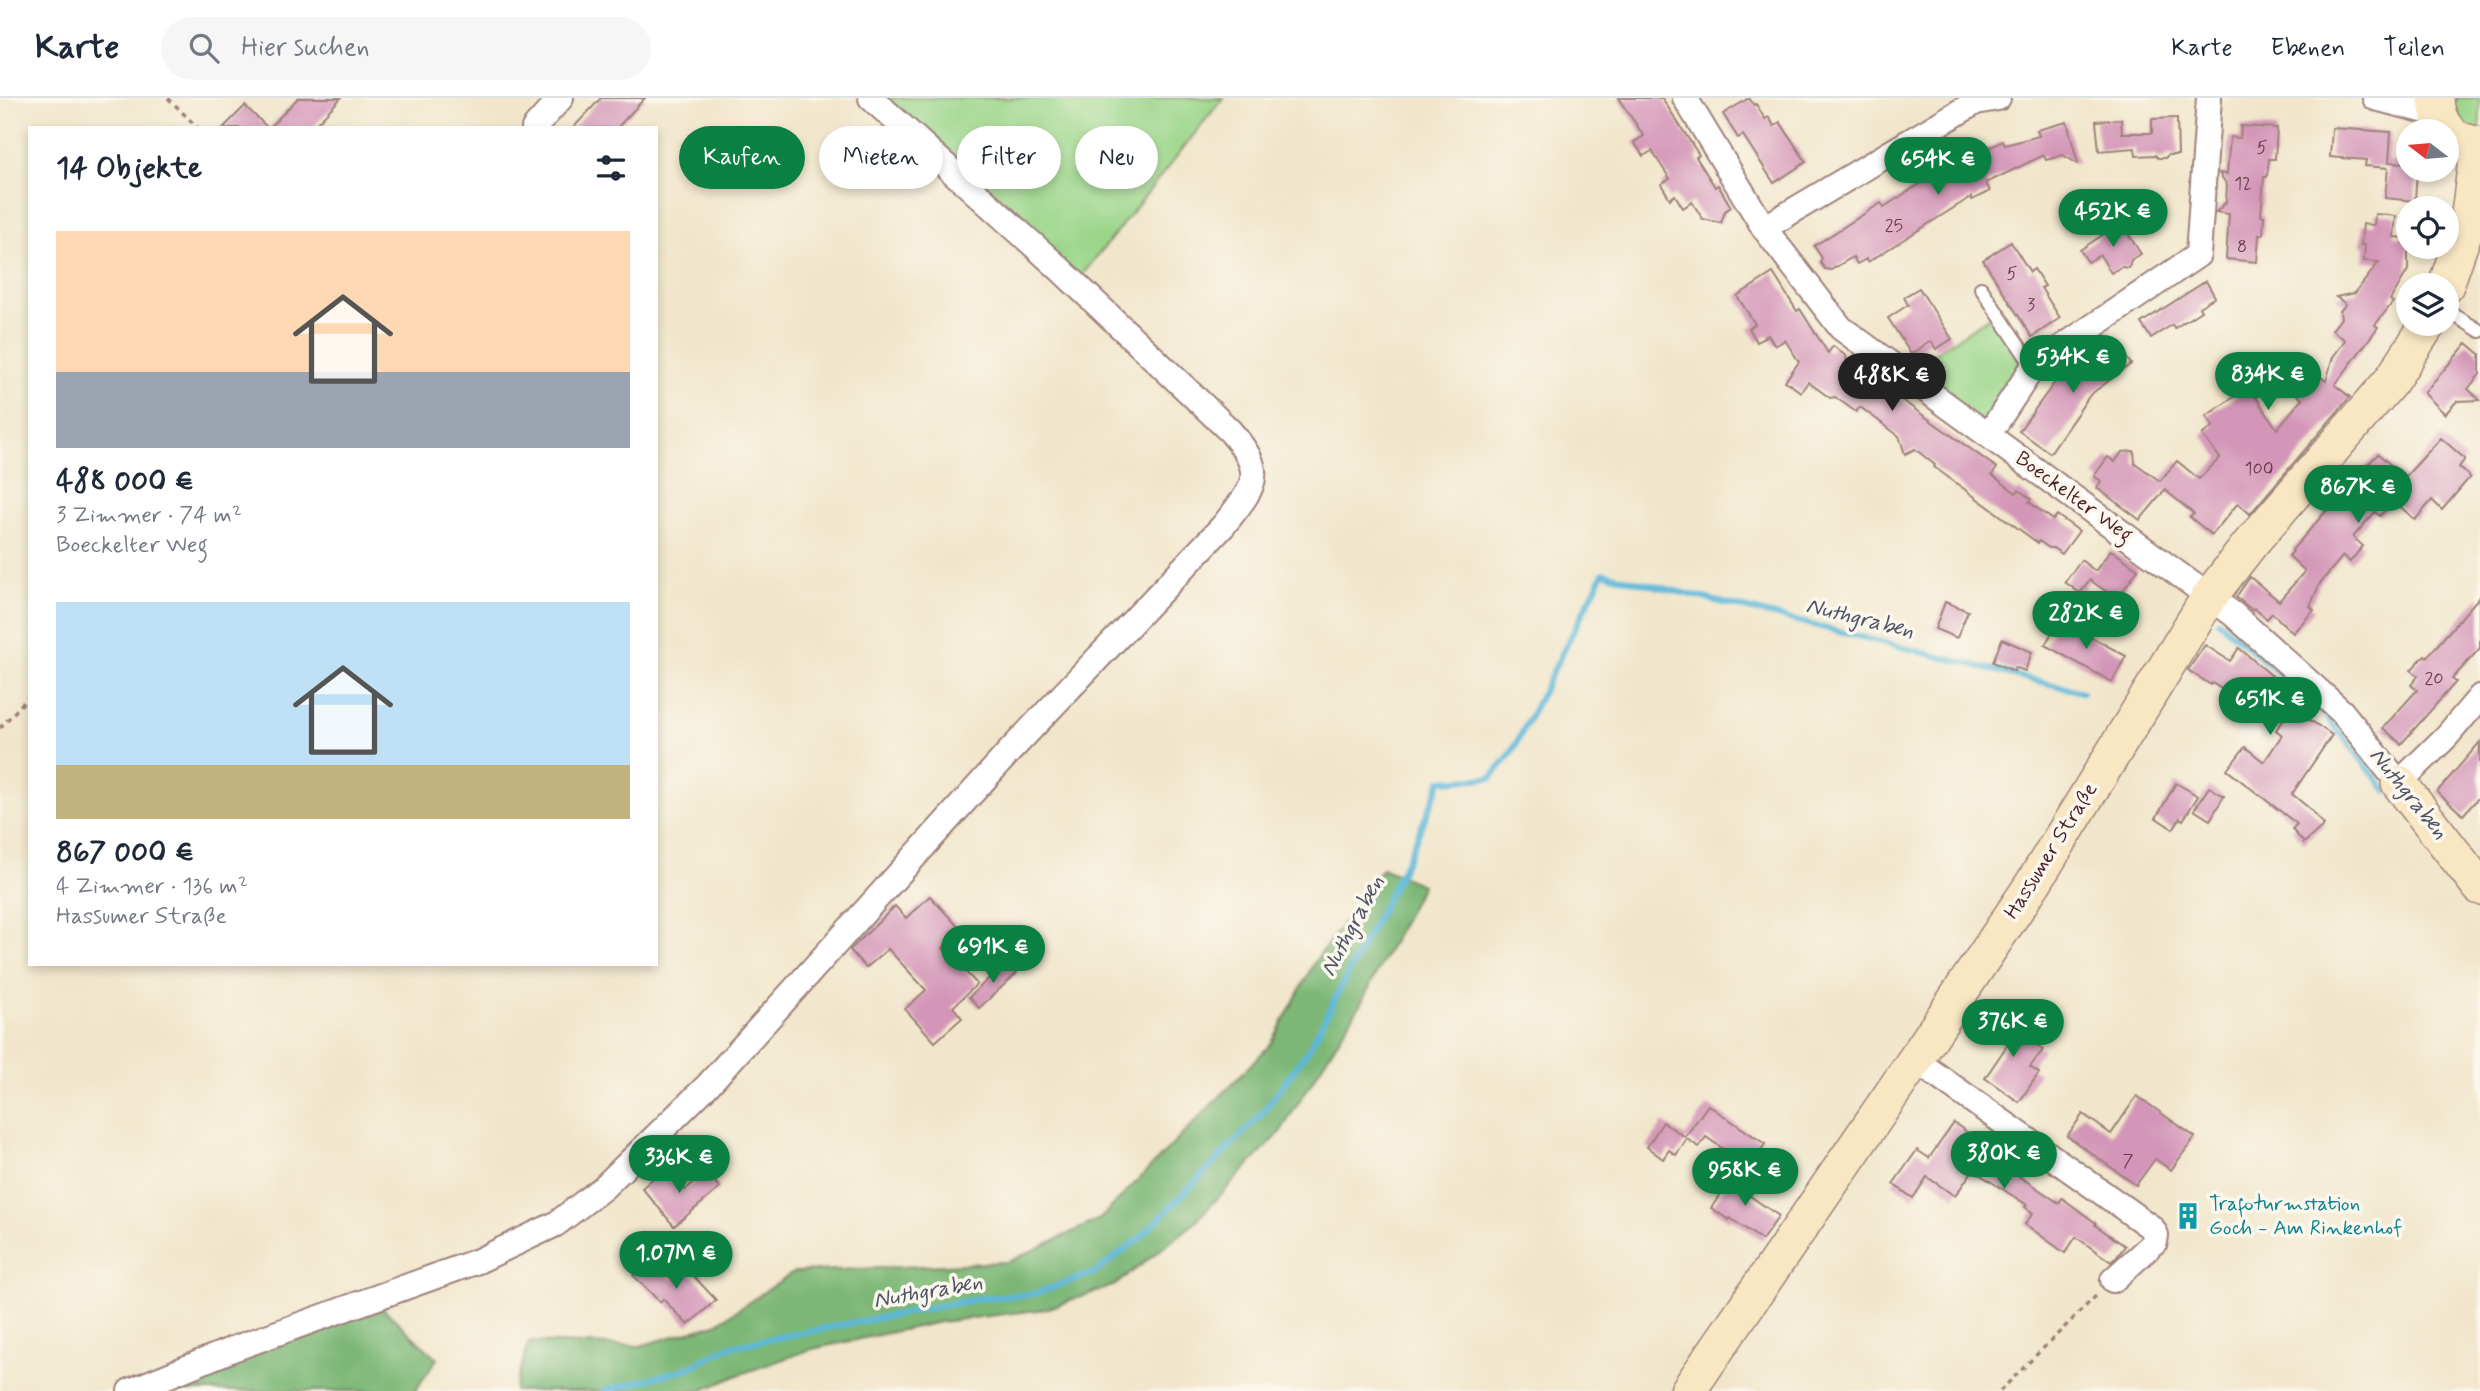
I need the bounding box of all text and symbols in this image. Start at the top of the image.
search box [161,17,651,80]
text: Karte [35,26,119,70]
icon: search [185,29,223,67]
text: Hier suchen [241,31,370,65]
text: Karte [2171,33,2233,64]
text: Ebenen [2271,33,2345,64]
text: Teilen [2383,33,2445,64]
north arrow [2396,119,2459,182]
map controls [2396,119,2459,336]
chip: Kaufen [679,126,805,189]
chip: Mieten [819,126,943,189]
chip: Filter [957,126,1061,189]
chip: Neu [1075,126,1158,189]
house number: 5 [2257,136,2268,160]
pin: 654K € [1881,138,1995,197]
text: 654K € [1900,145,1976,175]
text: 14 Objekte [56,149,202,188]
icon: filters [592,149,630,187]
house number: 12 [2234,172,2252,196]
pin: 452K € [2056,190,2170,249]
button: locate [2396,196,2459,259]
text: 452K € [2075,197,2151,227]
house number: 25 [1885,214,1903,238]
house number: 8 [2237,235,2247,259]
house number: 5 [2007,262,2018,286]
button: layers [2396,273,2459,336]
icon: home [280,276,406,402]
house number: 3 [2027,293,2035,317]
pin: 534K € [2016,336,2130,395]
text: 534K € [2036,343,2110,373]
pin: 834K € [2211,352,2325,412]
pin: 488K € [1835,354,1949,413]
text: 834K € [2231,360,2305,390]
text: 488K € [1854,361,1930,391]
street label: Boeckelter Weg [2008,445,2138,551]
house number: 100 [2244,457,2274,481]
text: 488 000 € [56,462,194,501]
pin: 867K € [2301,466,2415,525]
text: 867K € [2320,473,2396,503]
text: 3 Zimmer · 74 m² [56,501,242,531]
text: Boeckelter Weg [56,531,208,561]
water label: Nuthgraben [1803,591,1917,647]
pin: 282K € [2029,592,2143,651]
text: 282K € [2048,599,2124,629]
icon: home [280,647,406,773]
house number: 20 [2424,667,2444,691]
pin: 651K € [2213,678,2327,737]
text: 651K € [2235,685,2305,715]
water label: Nuthgraben [2362,742,2454,846]
street label: Hassumer Straße [1998,777,2104,925]
text: 867 000 € [56,833,194,872]
water label: Nuthgraben [1314,870,1392,982]
text: 4 Zimmer · 136 m² [56,872,248,902]
text: Hassumer Straße [56,902,227,932]
pin: 691K € [936,926,1050,985]
text: 691K € [957,933,1029,963]
pin: 376K € [1956,1000,2070,1059]
text: 376K € [1978,1007,2048,1037]
pin: 380K € [1947,1132,2061,1191]
pin: 336K € [622,1136,736,1195]
text: 380K € [1967,1139,2041,1169]
text: 336K € [645,1143,713,1173]
pin: 958K € [1688,1148,1802,1208]
house number: 7 [2123,1149,2134,1173]
text: 958K € [1708,1156,1782,1186]
place label: Trafoturmstation Goch - Am Rinkenhof [2209,1190,2402,1242]
building icon: Trafoturmstation Goch - Am Rinkenhof [2173,1201,2203,1231]
pin: 1.07M € [611,1232,741,1291]
text: 1.07M € [636,1239,716,1269]
water label: Nuthgraben [871,1268,985,1316]

